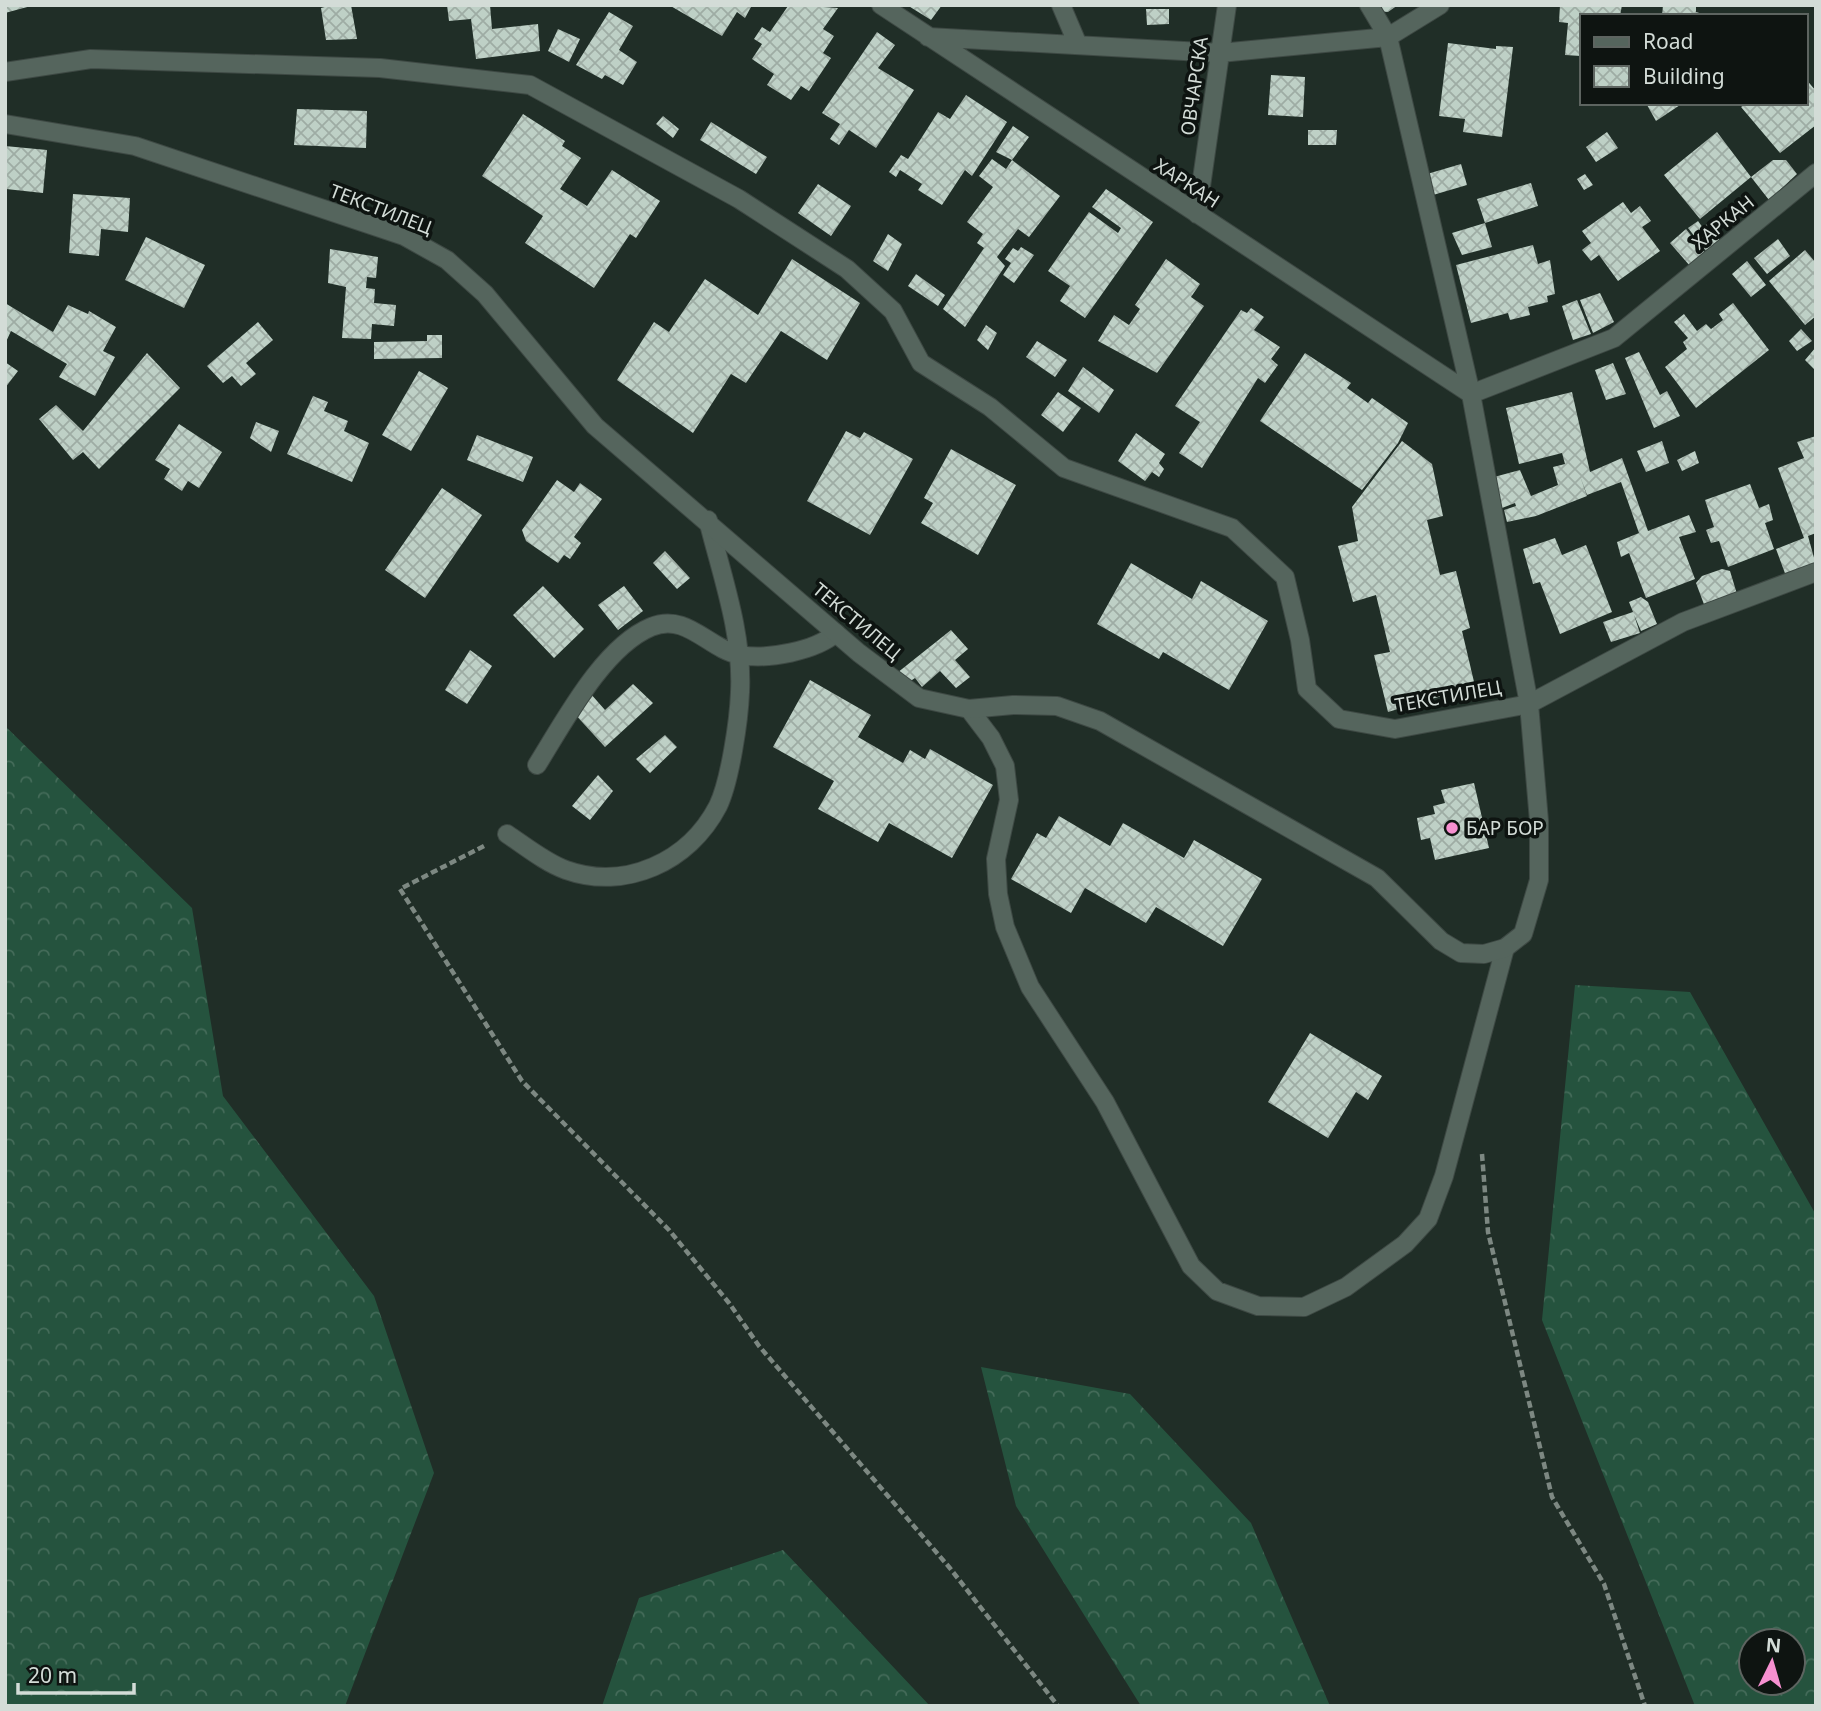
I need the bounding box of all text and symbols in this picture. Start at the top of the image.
legend [1580,14,1807,105]
text: Road [1643,27,1693,55]
street label: ОВЧАРСКА [1174,34,1214,137]
text: Building [1643,62,1725,90]
street label: ХАРКАН [1149,152,1225,214]
street label: ТЕКСТИЛЕЦ [326,178,436,240]
street label: ХАРКАН [1686,189,1760,255]
street label: ТЕКСТИЛЕЦ [807,576,907,666]
street label: ТЕКСТИЛЕЦ [1393,674,1503,718]
place label: БАР БОР [1466,815,1544,841]
marker: БАР БОР [1444,820,1460,836]
north arrow [1737,1627,1807,1697]
text: N [1765,1631,1782,1659]
scale bar [18,1652,133,1696]
text: 20 m [28,1661,77,1689]

